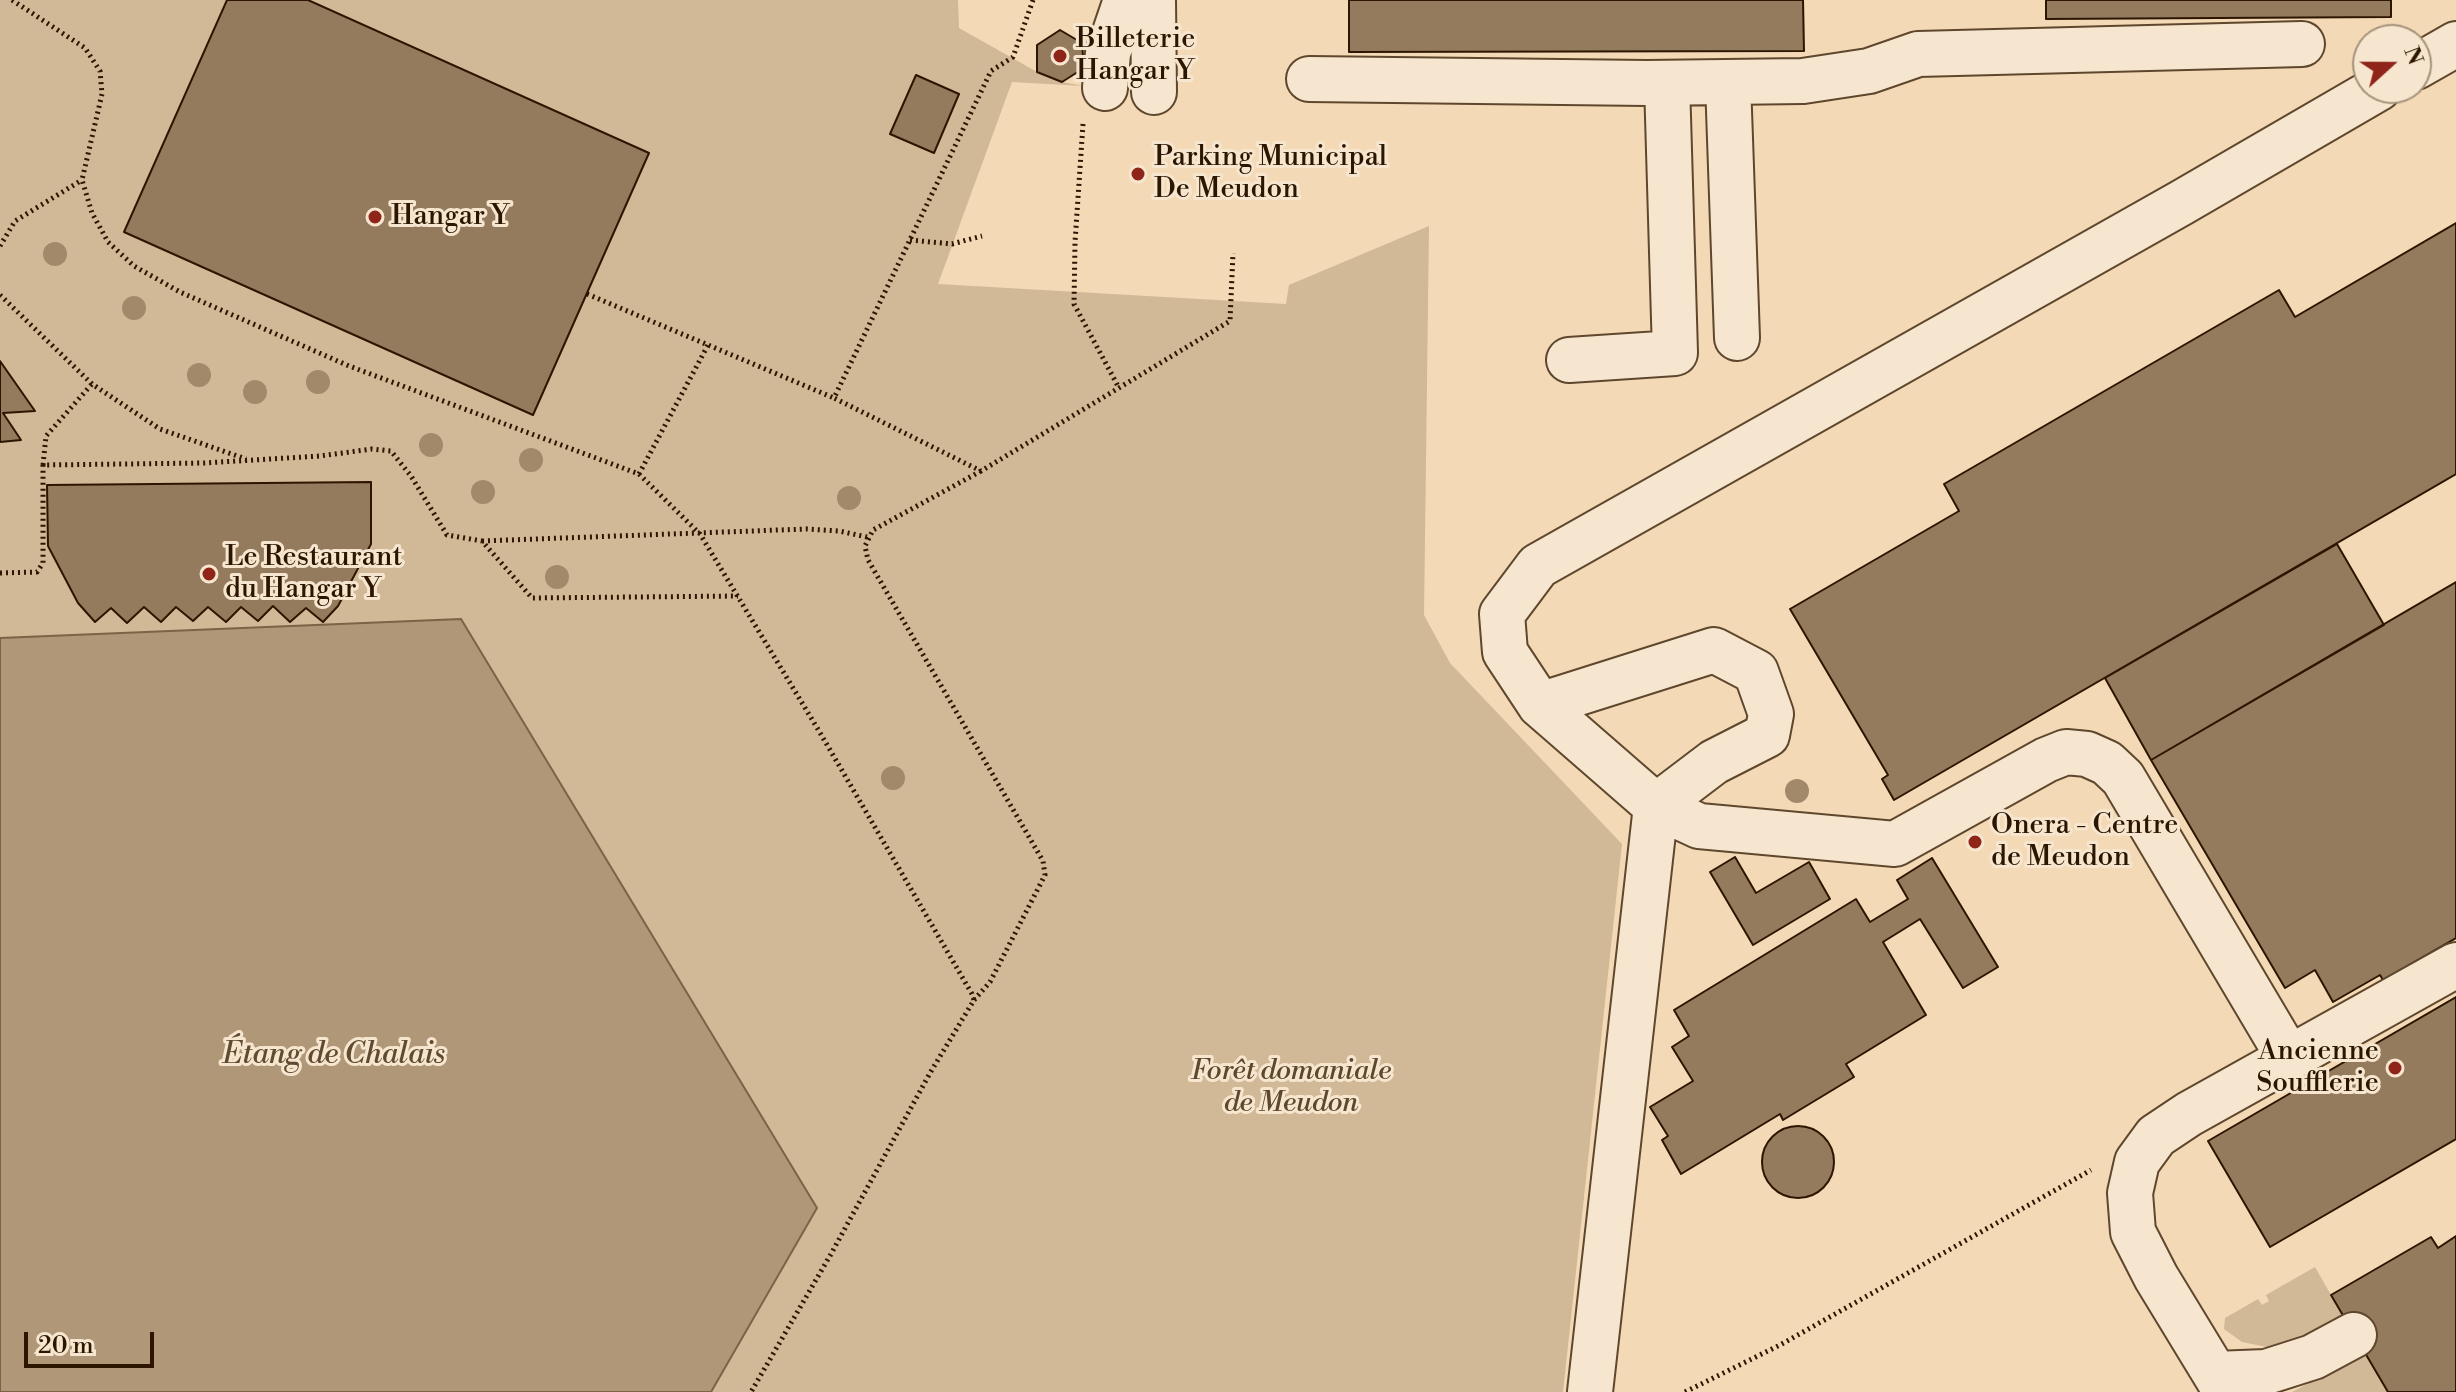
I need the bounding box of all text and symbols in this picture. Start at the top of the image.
place label: Billeterie Hangar Y [1076,23,1196,89]
north arrow [2352,24,2432,104]
text: N [2397,43,2429,69]
marker: Billeterie Hangar Y [1051,47,1069,65]
place label: Parking Municipal De Meudon [1154,141,1387,207]
marker: Parking Municipal De Meudon [1129,165,1147,183]
place label: Hangar Y [391,200,509,234]
marker: Hangar Y [366,208,384,226]
place label: Le Restaurant du Hangar Y [225,541,402,607]
marker: Le Restaurant du Hangar Y [200,565,218,583]
place label: Onera - Centre de Meudon [1991,809,2178,875]
marker: Onera - Centre de Meudon [1966,833,1984,851]
place label: Ancienne Soufflerie [2256,1035,2379,1101]
water label: Étang de Chalais [223,1038,445,1074]
park label: Forêt domaniale de Meudon [1191,1055,1391,1121]
marker: Ancienne Soufflerie [2386,1059,2404,1077]
scale bar [28,1316,158,1366]
text: 20 m [38,1331,94,1361]

